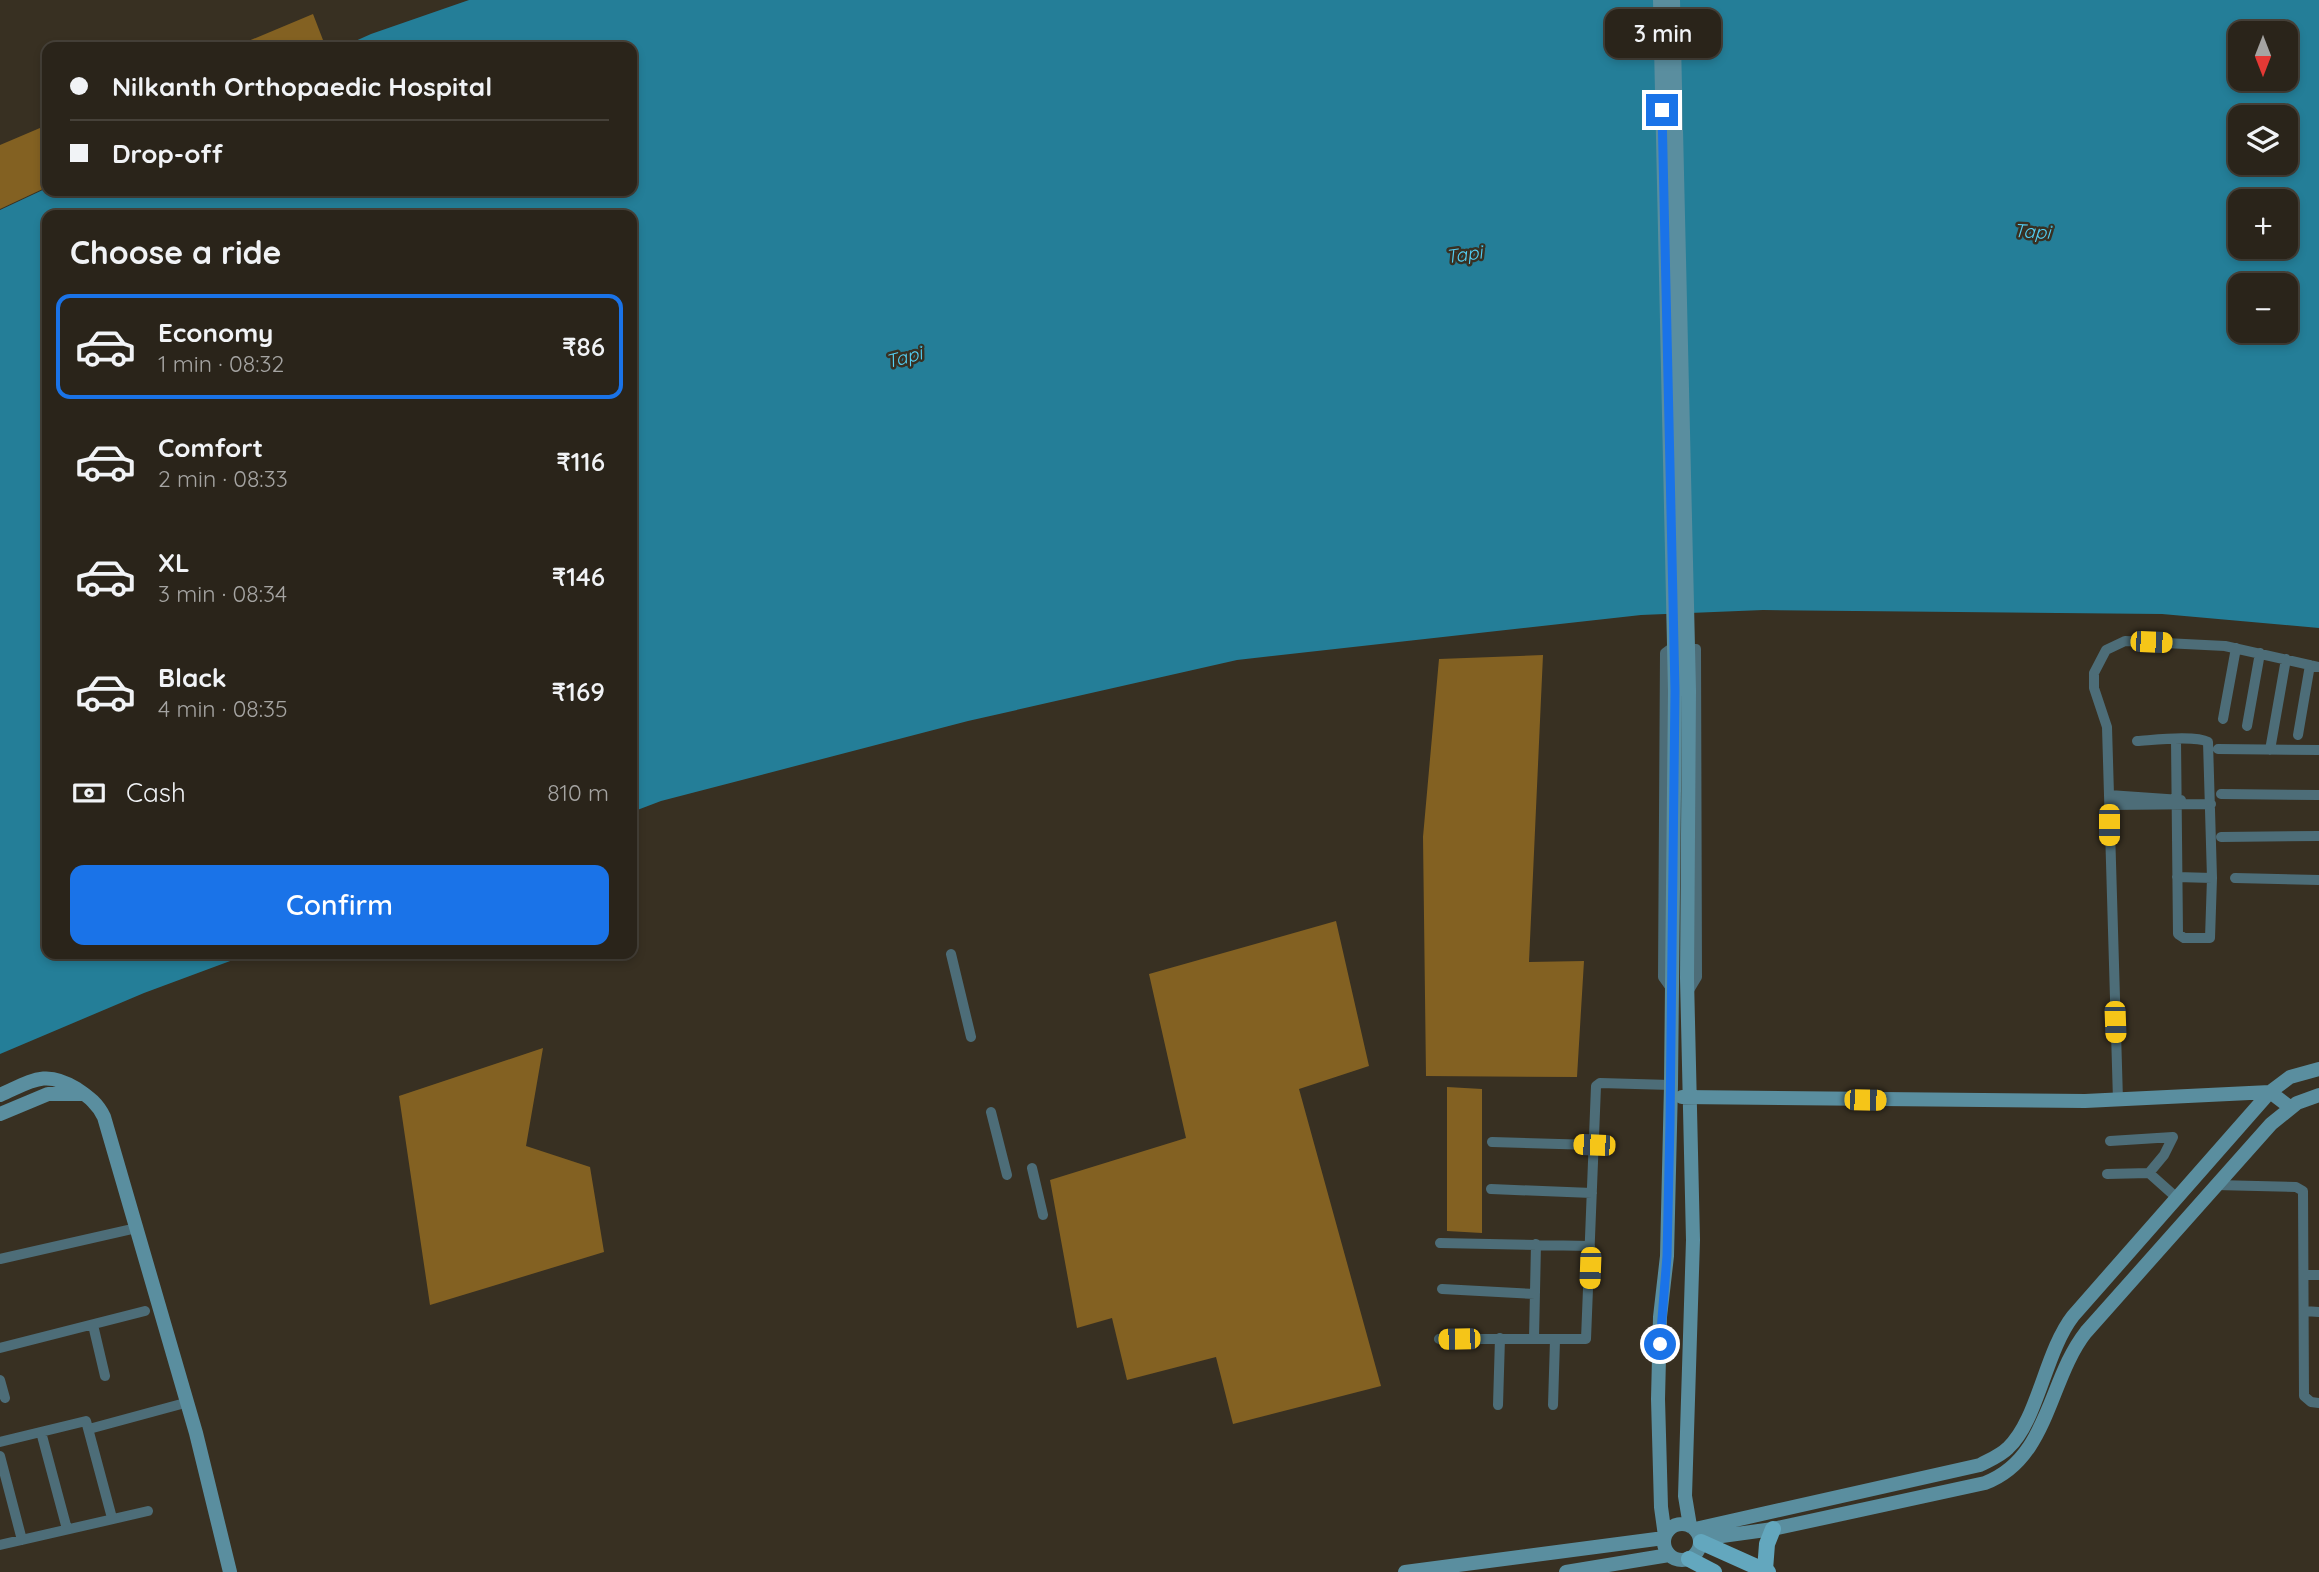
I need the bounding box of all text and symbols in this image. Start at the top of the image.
callout: 3 min [1604,8,1720,57]
text: 3 min [1634,19,1692,48]
north arrow [2228,21,2298,91]
map controls [2228,21,2298,343]
text: Nilkanth Orthopaedic Hospital [112,70,492,103]
route end [1646,94,1678,126]
button: layers [2228,105,2298,175]
text: Drop-off [112,137,223,170]
button: + [2228,189,2298,259]
water label: Tapi [2013,218,2053,244]
text: Choose a ride [70,232,282,272]
water label: Tapi [1444,239,1486,268]
button: − [2228,273,2298,343]
icon: car [74,315,137,378]
text: Economy [158,316,273,349]
text: ₹86 [562,330,605,363]
water label: Tapi [883,340,927,373]
text: 1 min · 08:32 [158,349,284,378]
icon: car [74,430,137,493]
text: Comfort [158,431,263,464]
text: ₹116 [556,445,605,478]
text: 2 min · 08:33 [158,464,288,493]
icon: car [74,545,137,608]
text: XL [158,546,190,579]
text: ₹146 [552,560,605,593]
text: 3 min · 08:34 [158,579,287,608]
car [2130,631,2173,653]
icon: car [74,660,137,723]
text: Black [158,661,227,694]
text: ₹169 [552,675,605,708]
text: 4 min · 08:35 [158,694,288,723]
icon: cash [70,774,108,812]
text: Cash [126,776,186,809]
text: 810 m [547,778,609,807]
car [2099,804,2120,846]
button: Confirm [70,865,609,945]
car [2104,1001,2127,1043]
car [1844,1089,1887,1111]
car [1573,1134,1616,1156]
car [1579,1247,1602,1289]
car [1438,1328,1481,1350]
route start [1644,1328,1676,1360]

